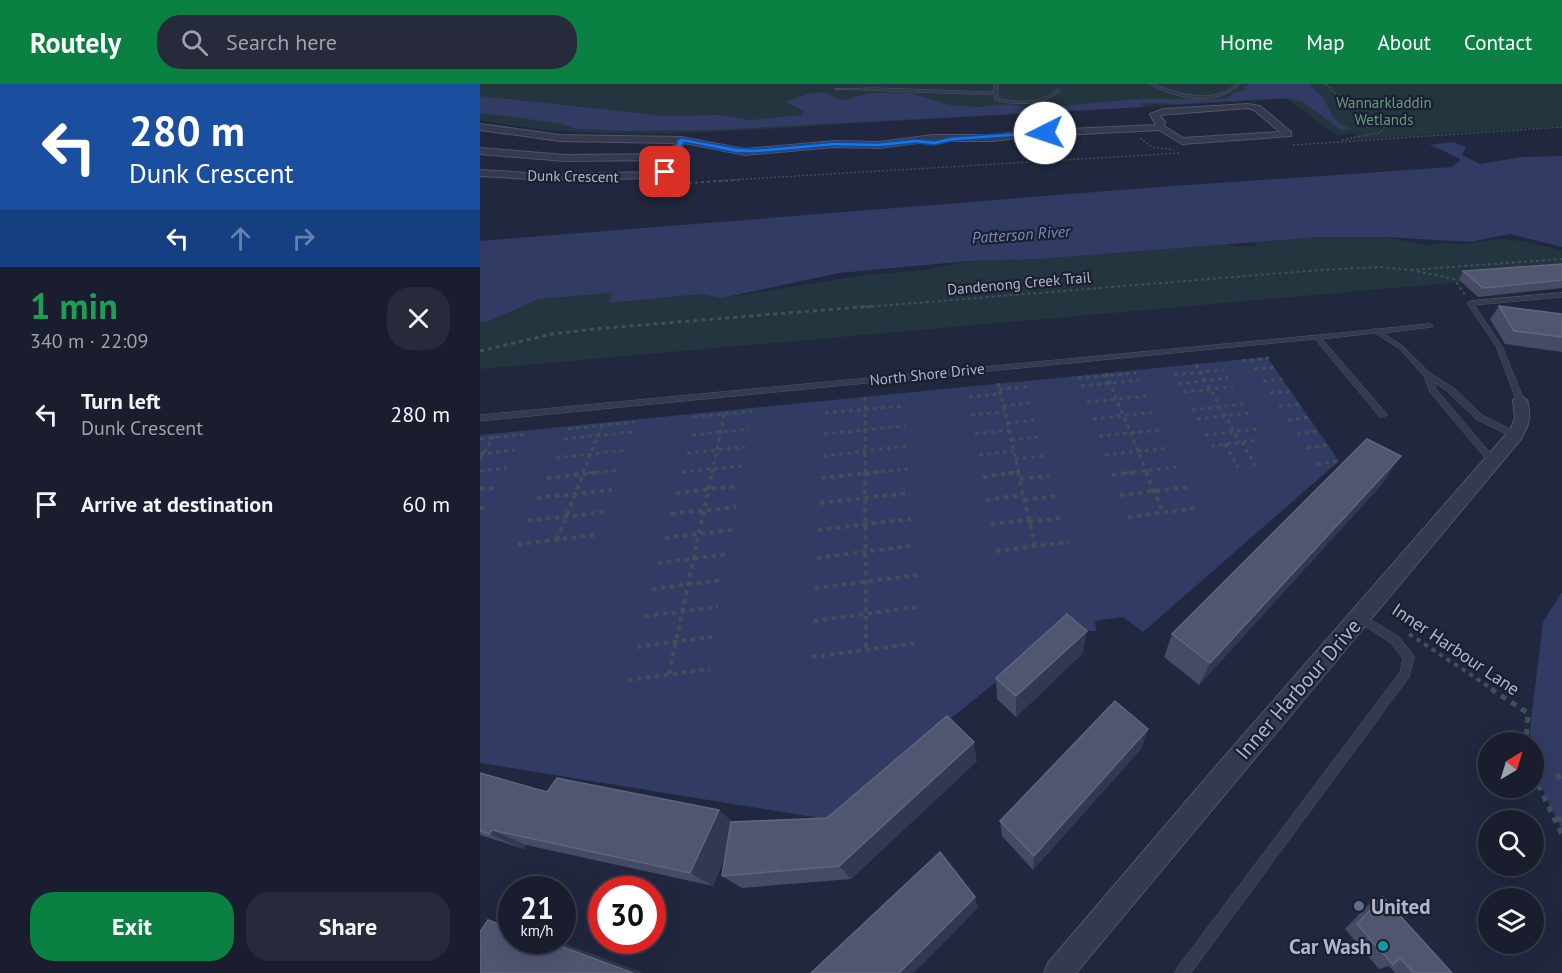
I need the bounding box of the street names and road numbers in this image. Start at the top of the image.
street label: Dunk Crescent [527,166,619,186]
street label: Dandenong Creek Trail [946,267,1092,299]
street label: North Shore Drive [869,359,985,389]
street label: Inner Harbour Lane [1388,598,1524,700]
street label: Inner Harbour Drive [1229,613,1367,765]

